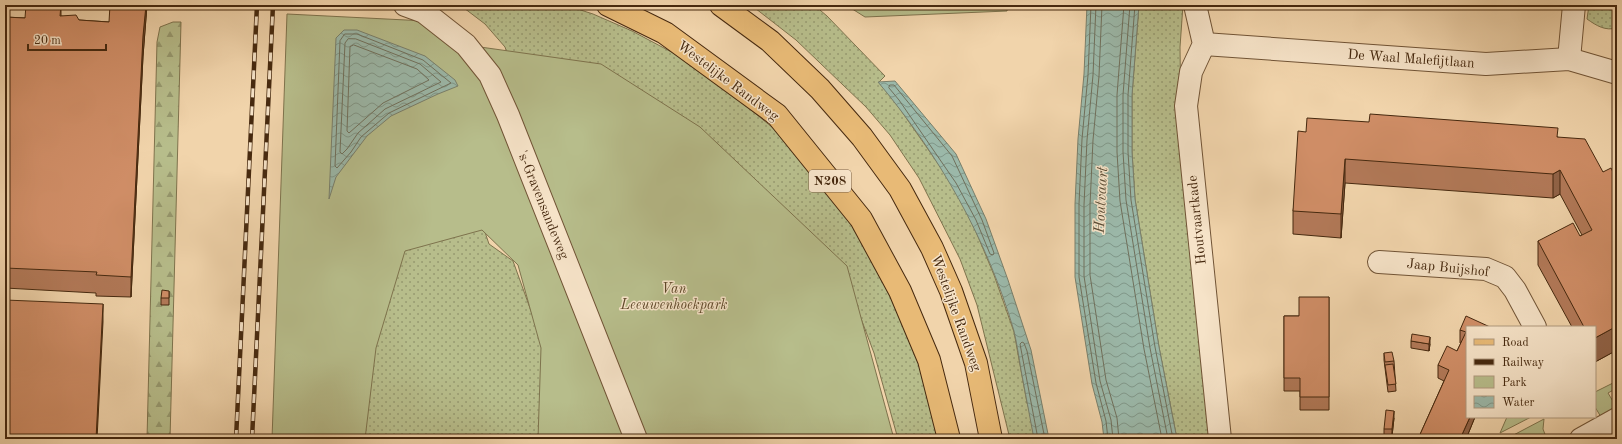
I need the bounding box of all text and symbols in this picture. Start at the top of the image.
scale bar [28,26,106,52]
text: 20 m [34,35,61,47]
street label: Westelijke Randweg [675,38,782,124]
street label: De Waal Malefijtlaan [1347,48,1476,70]
street label: 's-Gravensandeweg [515,149,571,262]
water label: Houtvaart [1093,166,1111,235]
road number: N208 [809,170,851,192]
street label: Houtvaartkade [1185,175,1209,265]
street label: Westelijke Randweg [928,253,984,374]
street label: Jaap Buijshof [1406,257,1491,279]
park label: Van Leeuwenhoekpark [620,282,728,313]
legend [1466,326,1596,418]
text: Road [1502,337,1529,349]
text: Railway [1502,357,1545,369]
text: Park [1502,377,1527,389]
text: Water [1502,397,1535,409]

